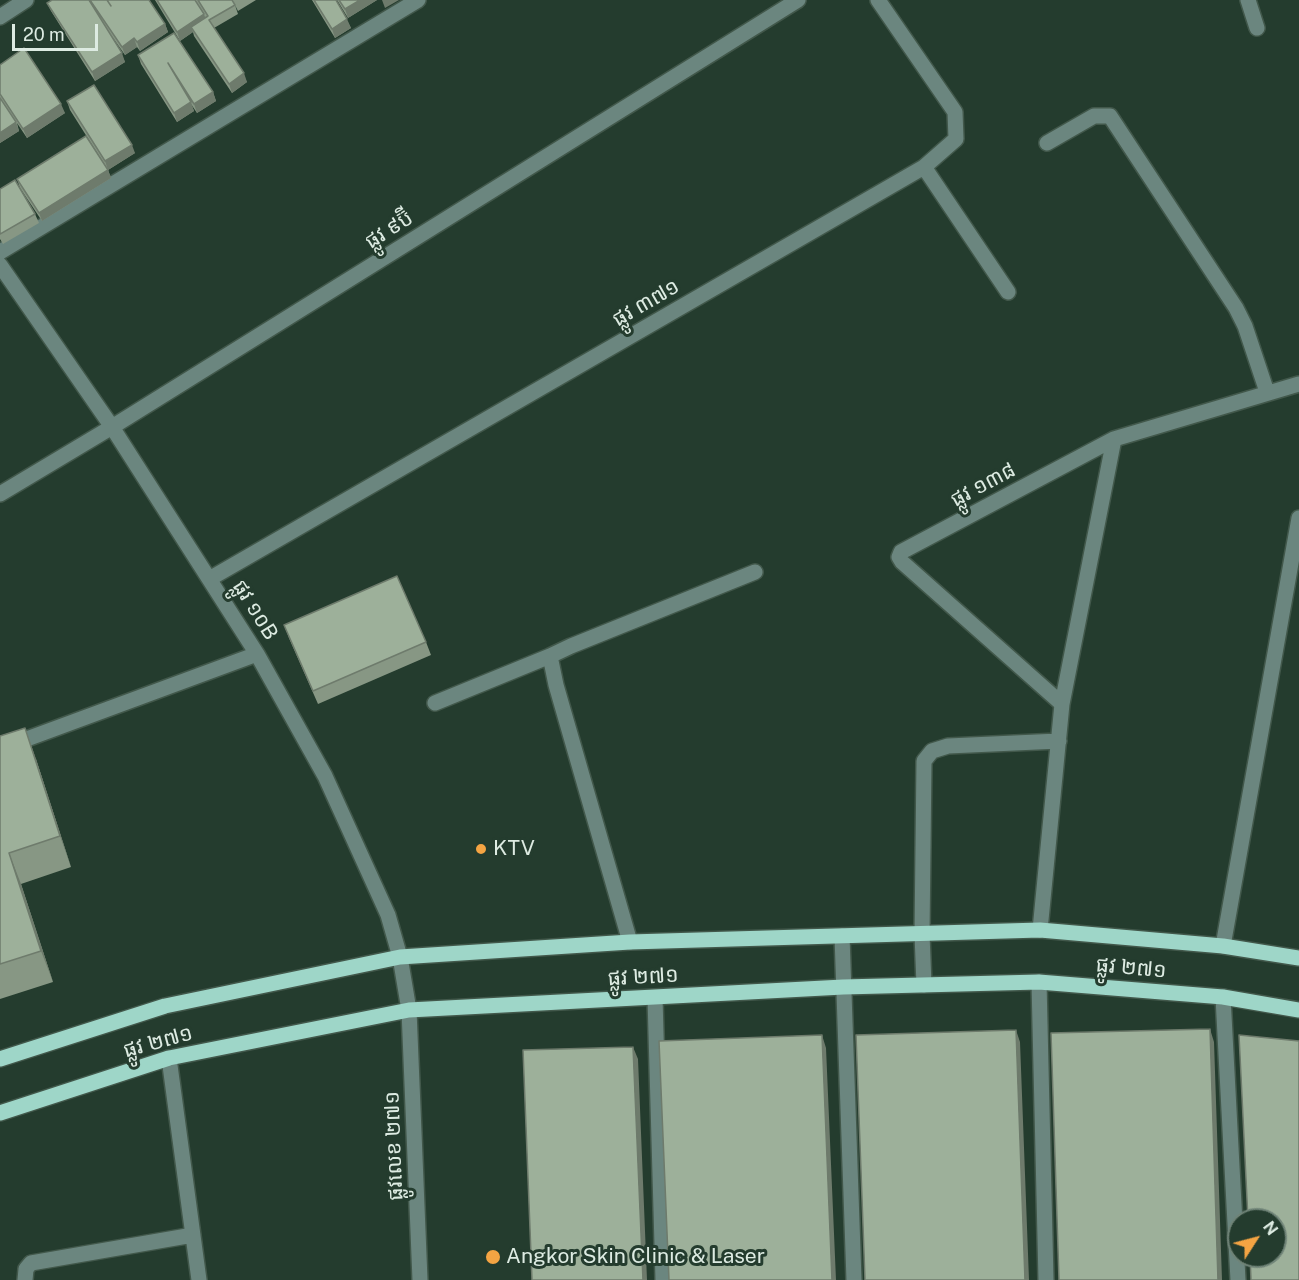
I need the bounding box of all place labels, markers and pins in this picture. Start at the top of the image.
place label: KTV [493,836,535,862]
marker: KTV [474,842,488,856]
place label: Angkor Skin Clinic & Laser [506,1244,765,1270]
marker: Angkor Skin Clinic & Laser [484,1248,502,1266]

